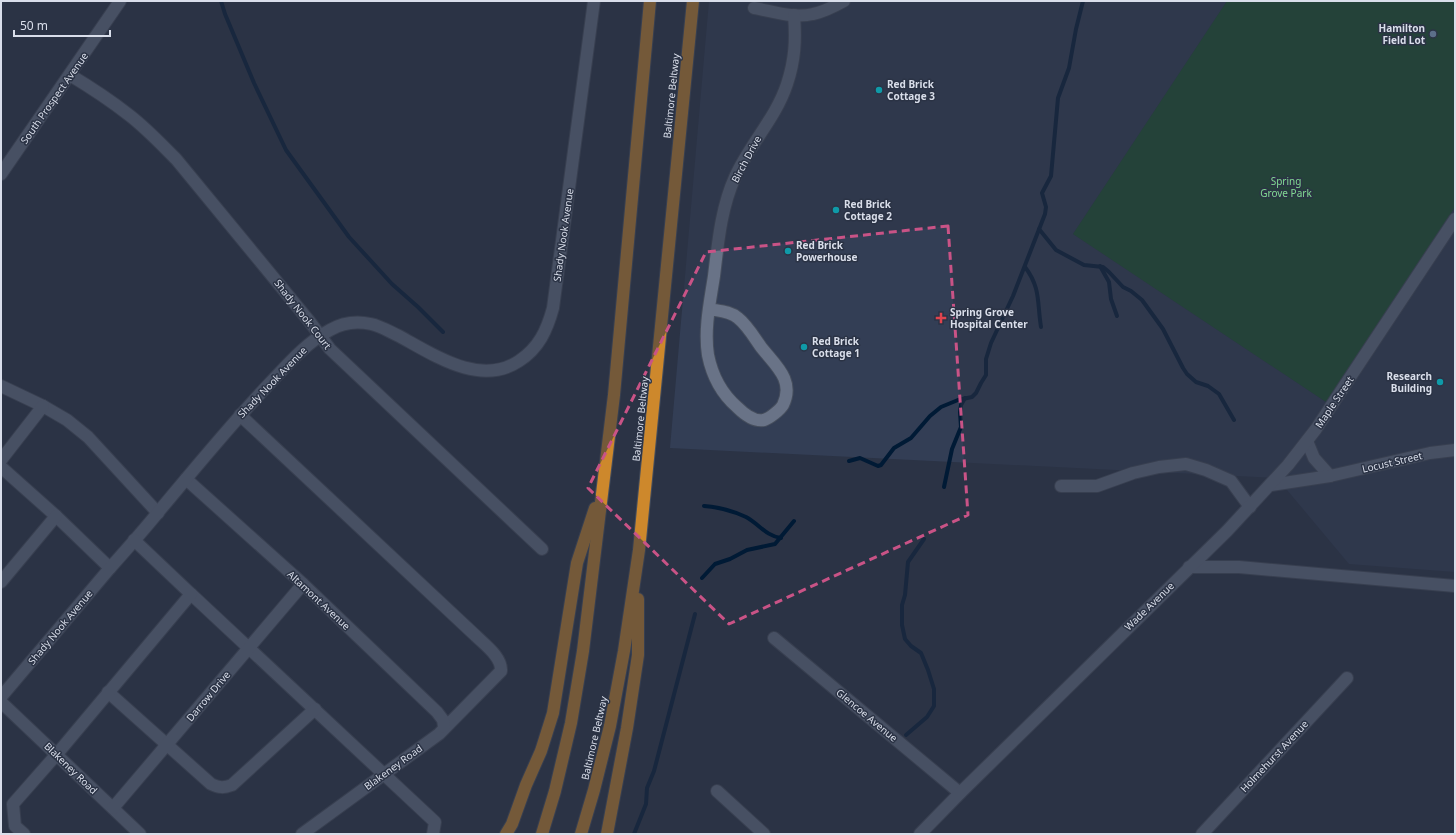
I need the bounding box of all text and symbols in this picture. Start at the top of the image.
scale bar [14,12,110,38]
text: 50 m [20,17,48,34]
place label: Hamilton Field Lot [1379,21,1426,47]
marker: Hamilton Field Lot [1428,29,1438,39]
street label: South Prospect Avenue [17,49,91,147]
street label: Baltimore Beltway [660,52,683,139]
place label: Red Brick Cottage 3 [887,77,935,103]
marker: Red Brick Cottage 3 [874,85,884,95]
street label: Birch Drive [728,133,764,185]
park label: Spring Grove Park [1260,174,1312,200]
street label: Shady Nook Avenue [550,187,577,282]
place label: Red Brick Cottage 2 [844,197,892,223]
marker: Red Brick Cottage 2 [831,205,841,215]
place label: Red Brick Powerhouse [796,238,858,264]
marker: Red Brick Powerhouse [783,246,793,256]
street label: Shady Nook Court [271,276,335,352]
place label: Spring Grove Hospital Center [950,305,1028,331]
marker: Spring Grove Hospital Center [935,312,947,324]
place label: Red Brick Cottage 1 [812,334,860,360]
marker: Red Brick Cottage 1 [799,342,809,352]
street label: Shady Nook Avenue [234,343,310,421]
place label: Research Building [1387,369,1432,395]
street label: Maple Street [1312,373,1357,431]
street label: Baltimore Beltway [629,375,652,462]
marker: Research Building [1435,377,1445,387]
street label: Locust Street [1361,448,1424,476]
street label: Altamont Avenue [285,567,354,633]
street label: Wade Avenue [1121,578,1177,633]
street label: Shady Nook Avenue [24,586,96,667]
street label: Darrow Drive [183,667,234,724]
street label: Glencoe Avenue [833,685,901,745]
street label: Baltimore Beltway [578,694,611,781]
street label: Holmehurst Avenue [1237,717,1311,795]
street label: Blakeney Road [41,739,101,797]
street label: Blakeney Road [361,741,425,793]

